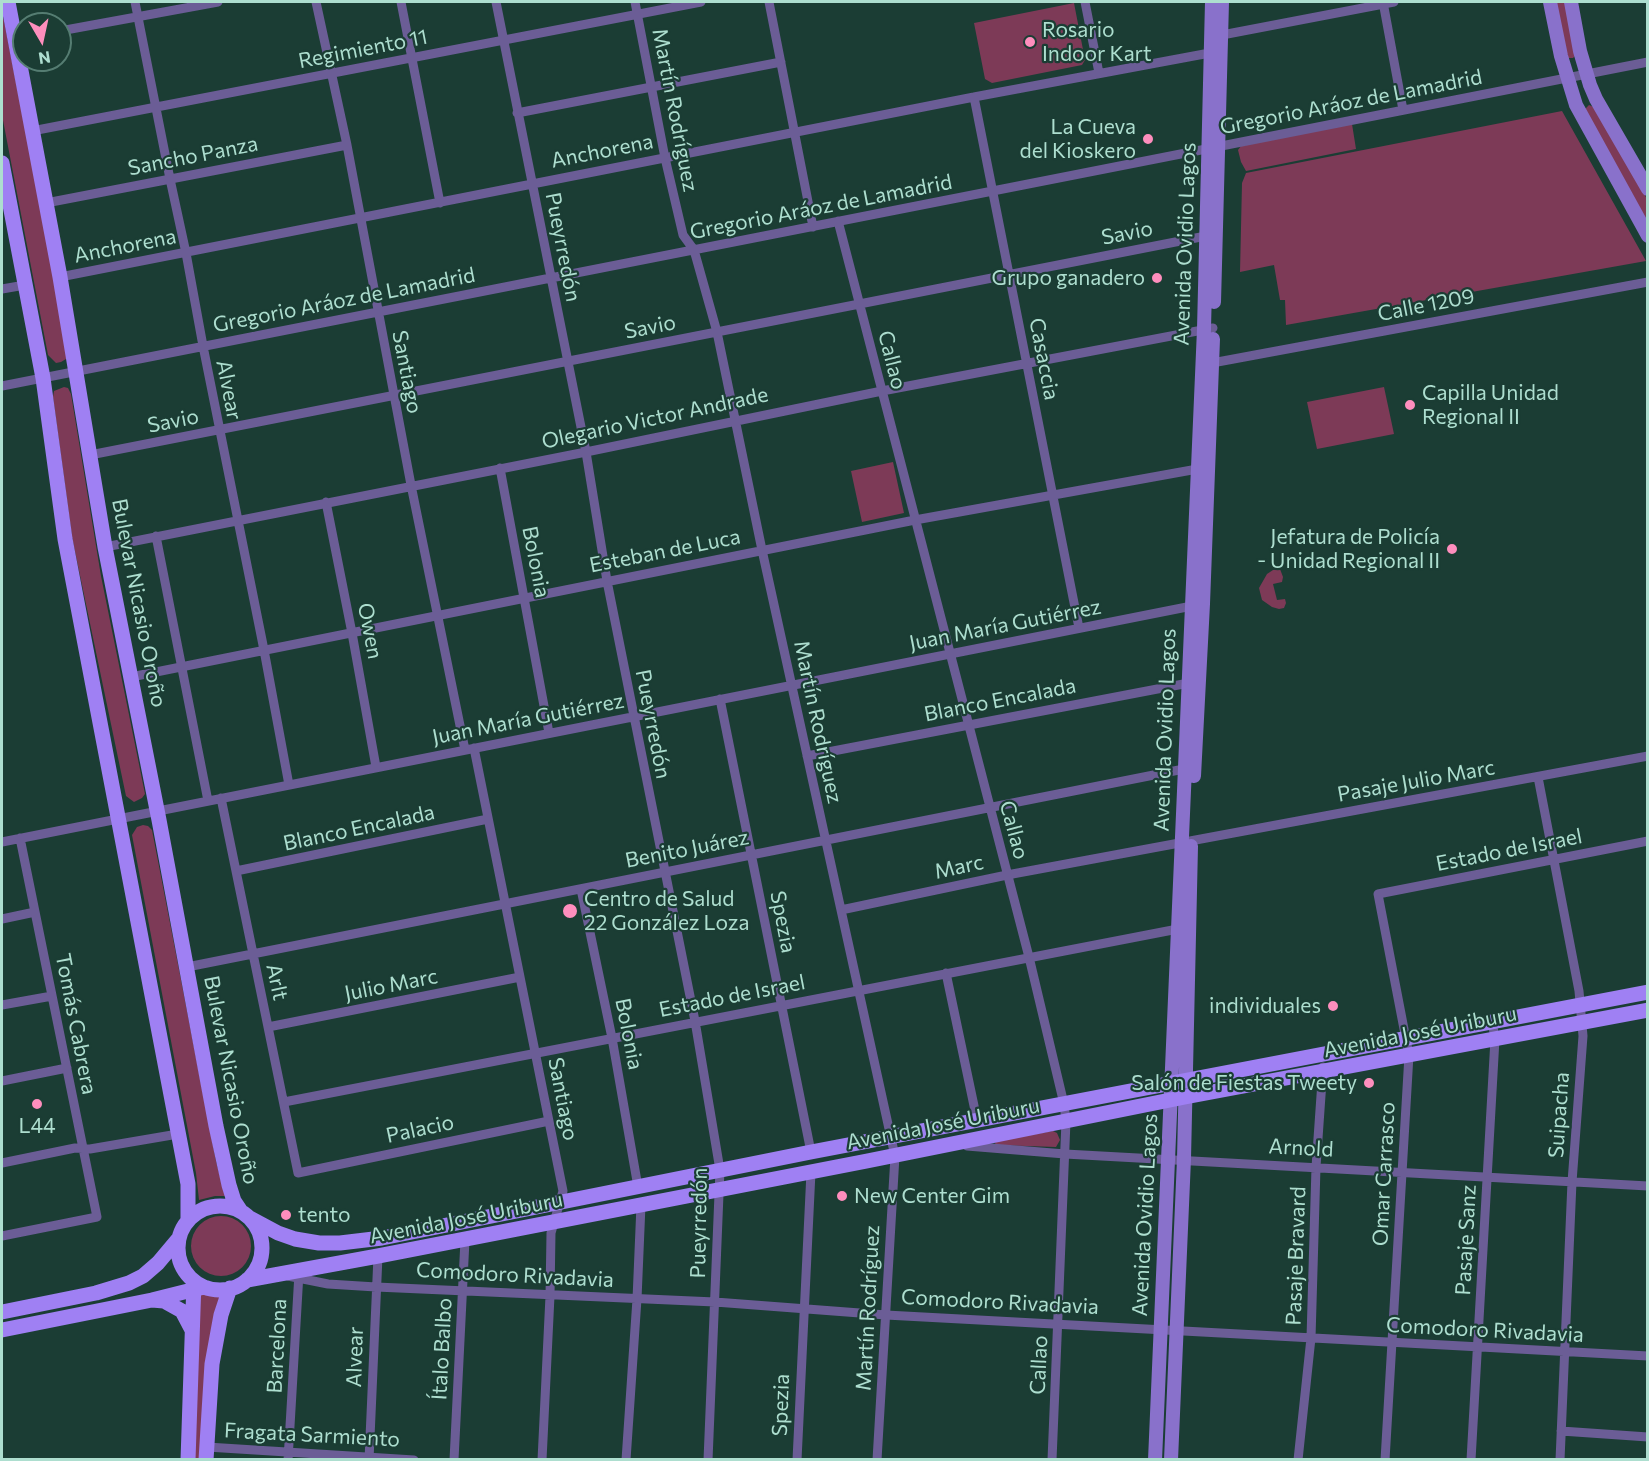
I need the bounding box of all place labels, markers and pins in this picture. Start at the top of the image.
place label: Rosario Indoor Kart [1042,17,1152,67]
marker: Rosario Indoor Kart [1023,35,1037,49]
place label: La Cueva del Kioskero [1020,114,1136,164]
marker: La Cueva del Kioskero [1141,132,1155,146]
place label: Grupo ganadero [991,265,1145,291]
marker: Grupo ganadero [1150,271,1164,285]
place label: Capilla Unidad Regional II [1422,380,1559,430]
marker: Capilla Unidad Regional II [1403,398,1417,412]
place label: Jefatura de Policía - Unidad Regional II [1257,524,1440,574]
marker: Jefatura de Policía - Unidad Regional II [1445,542,1459,556]
place label: Centro de Salud 22 González Loza [584,886,749,936]
marker: Centro de Salud 22 González Loza [561,902,579,920]
place label: individuales [1209,993,1321,1019]
marker: individuales [1326,999,1340,1013]
place label: Salón de Fiestas Tweety [1131,1070,1357,1096]
marker: Salón de Fiestas Tweety [1362,1076,1376,1090]
marker: L44 [30,1097,44,1111]
place label: L44 [18,1113,56,1139]
place label: New Center Gim [854,1183,1010,1209]
marker: New Center Gim [835,1189,849,1203]
place label: tento [298,1202,351,1228]
marker: tento [279,1208,293,1222]

